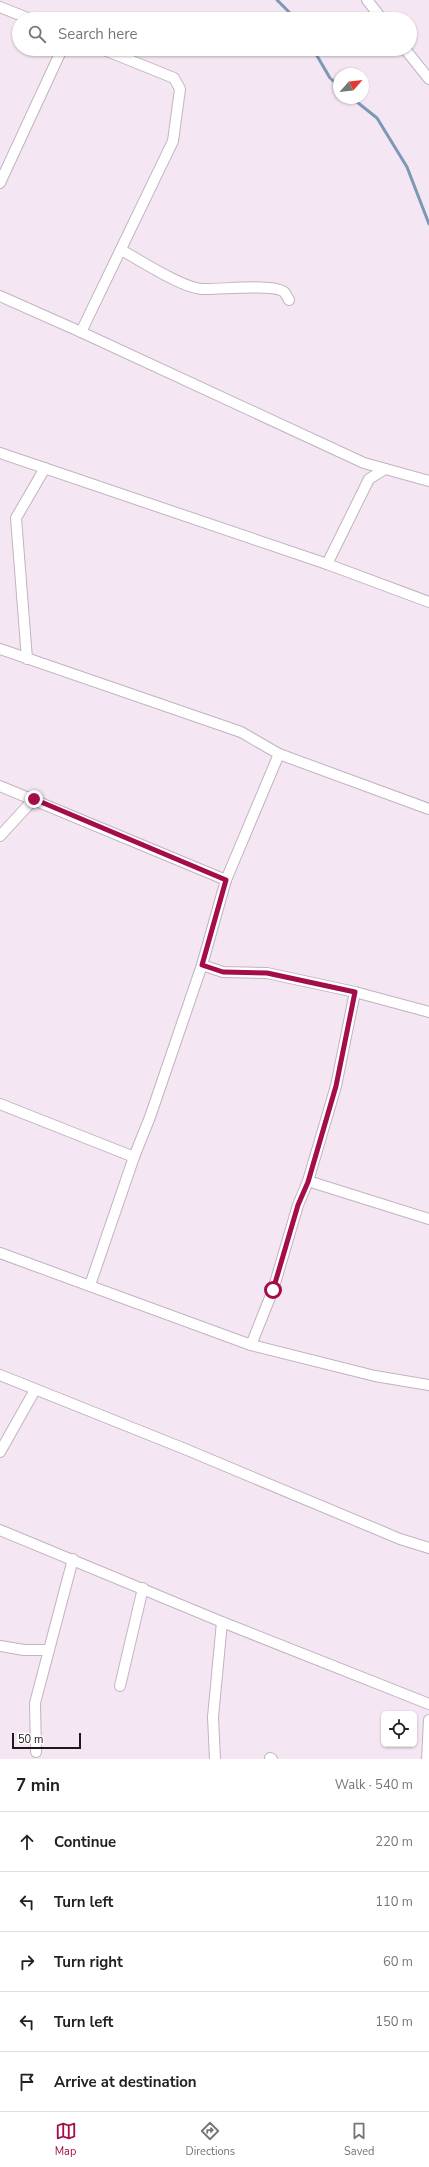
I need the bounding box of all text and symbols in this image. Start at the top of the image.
search box [12,12,417,56]
icon: search [26,23,48,45]
text: Search here [58,24,138,44]
north arrow [333,68,369,104]
route end [25,790,43,808]
route start [264,1281,282,1299]
map controls [381,1711,417,1747]
button: locate [381,1711,417,1747]
scale bar [12,1731,81,1750]
text: 50 m [18,1732,43,1747]
text: 7 min [16,1774,60,1797]
text: Walk · 540 m [335,1776,413,1794]
icon: ahead [16,1831,38,1853]
text: Continue [54,1832,116,1852]
text: 220 m [375,1833,413,1851]
icon: left [16,1891,38,1913]
text: Turn left [54,1892,113,1912]
text: 110 m [375,1893,413,1911]
icon: right [16,1951,38,1973]
text: Turn right [54,1952,123,1972]
text: 60 m [383,1953,413,1971]
icon: left [16,2011,38,2033]
text: Turn left [54,2012,113,2032]
text: 150 m [375,2013,413,2031]
icon: arrive [16,2071,38,2093]
text: Arrive at destination [54,2072,197,2092]
tab: Map [55,2120,77,2159]
tab: Directions [186,2120,235,2159]
tab: Saved [344,2120,374,2159]

